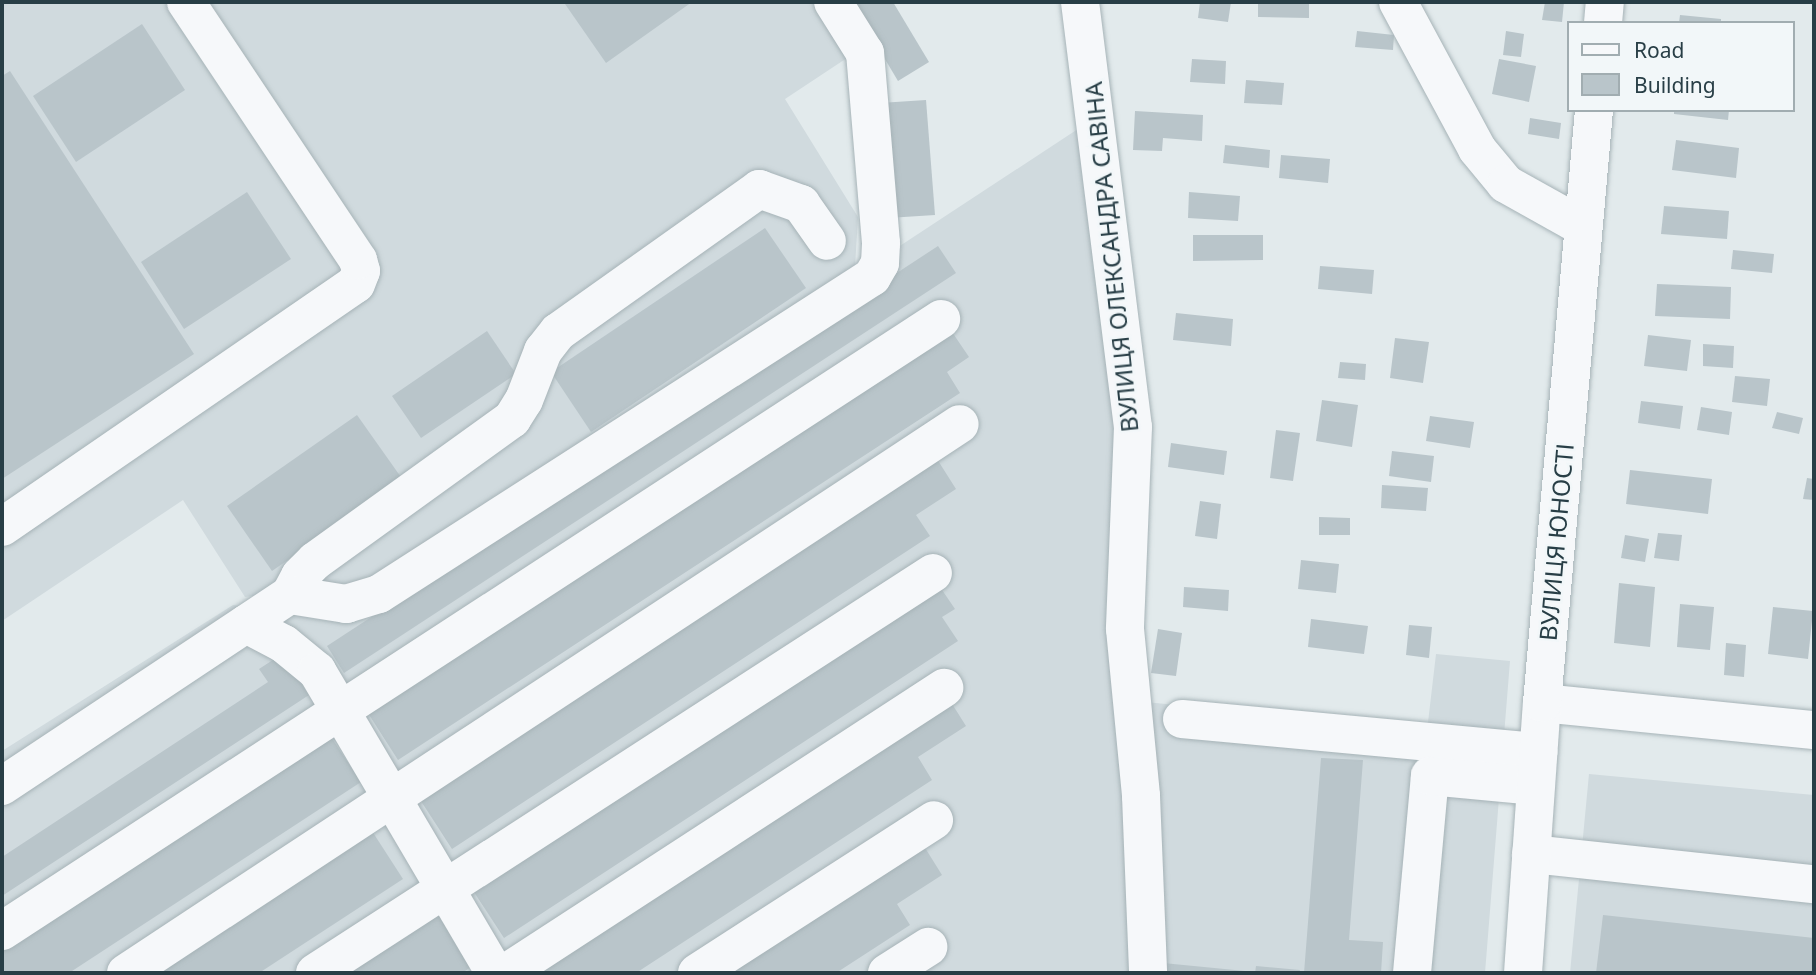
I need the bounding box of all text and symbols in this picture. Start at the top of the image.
legend [1568,21,1795,112]
text: Road [1634,36,1684,64]
text: Building [1634,71,1716,99]
street label: ВУЛИЦЯ ОЛЕКСАНДРА САВІНА [1078,80,1144,434]
street label: ВУЛИЦЯ ЮНОСТІ [1533,442,1579,642]

